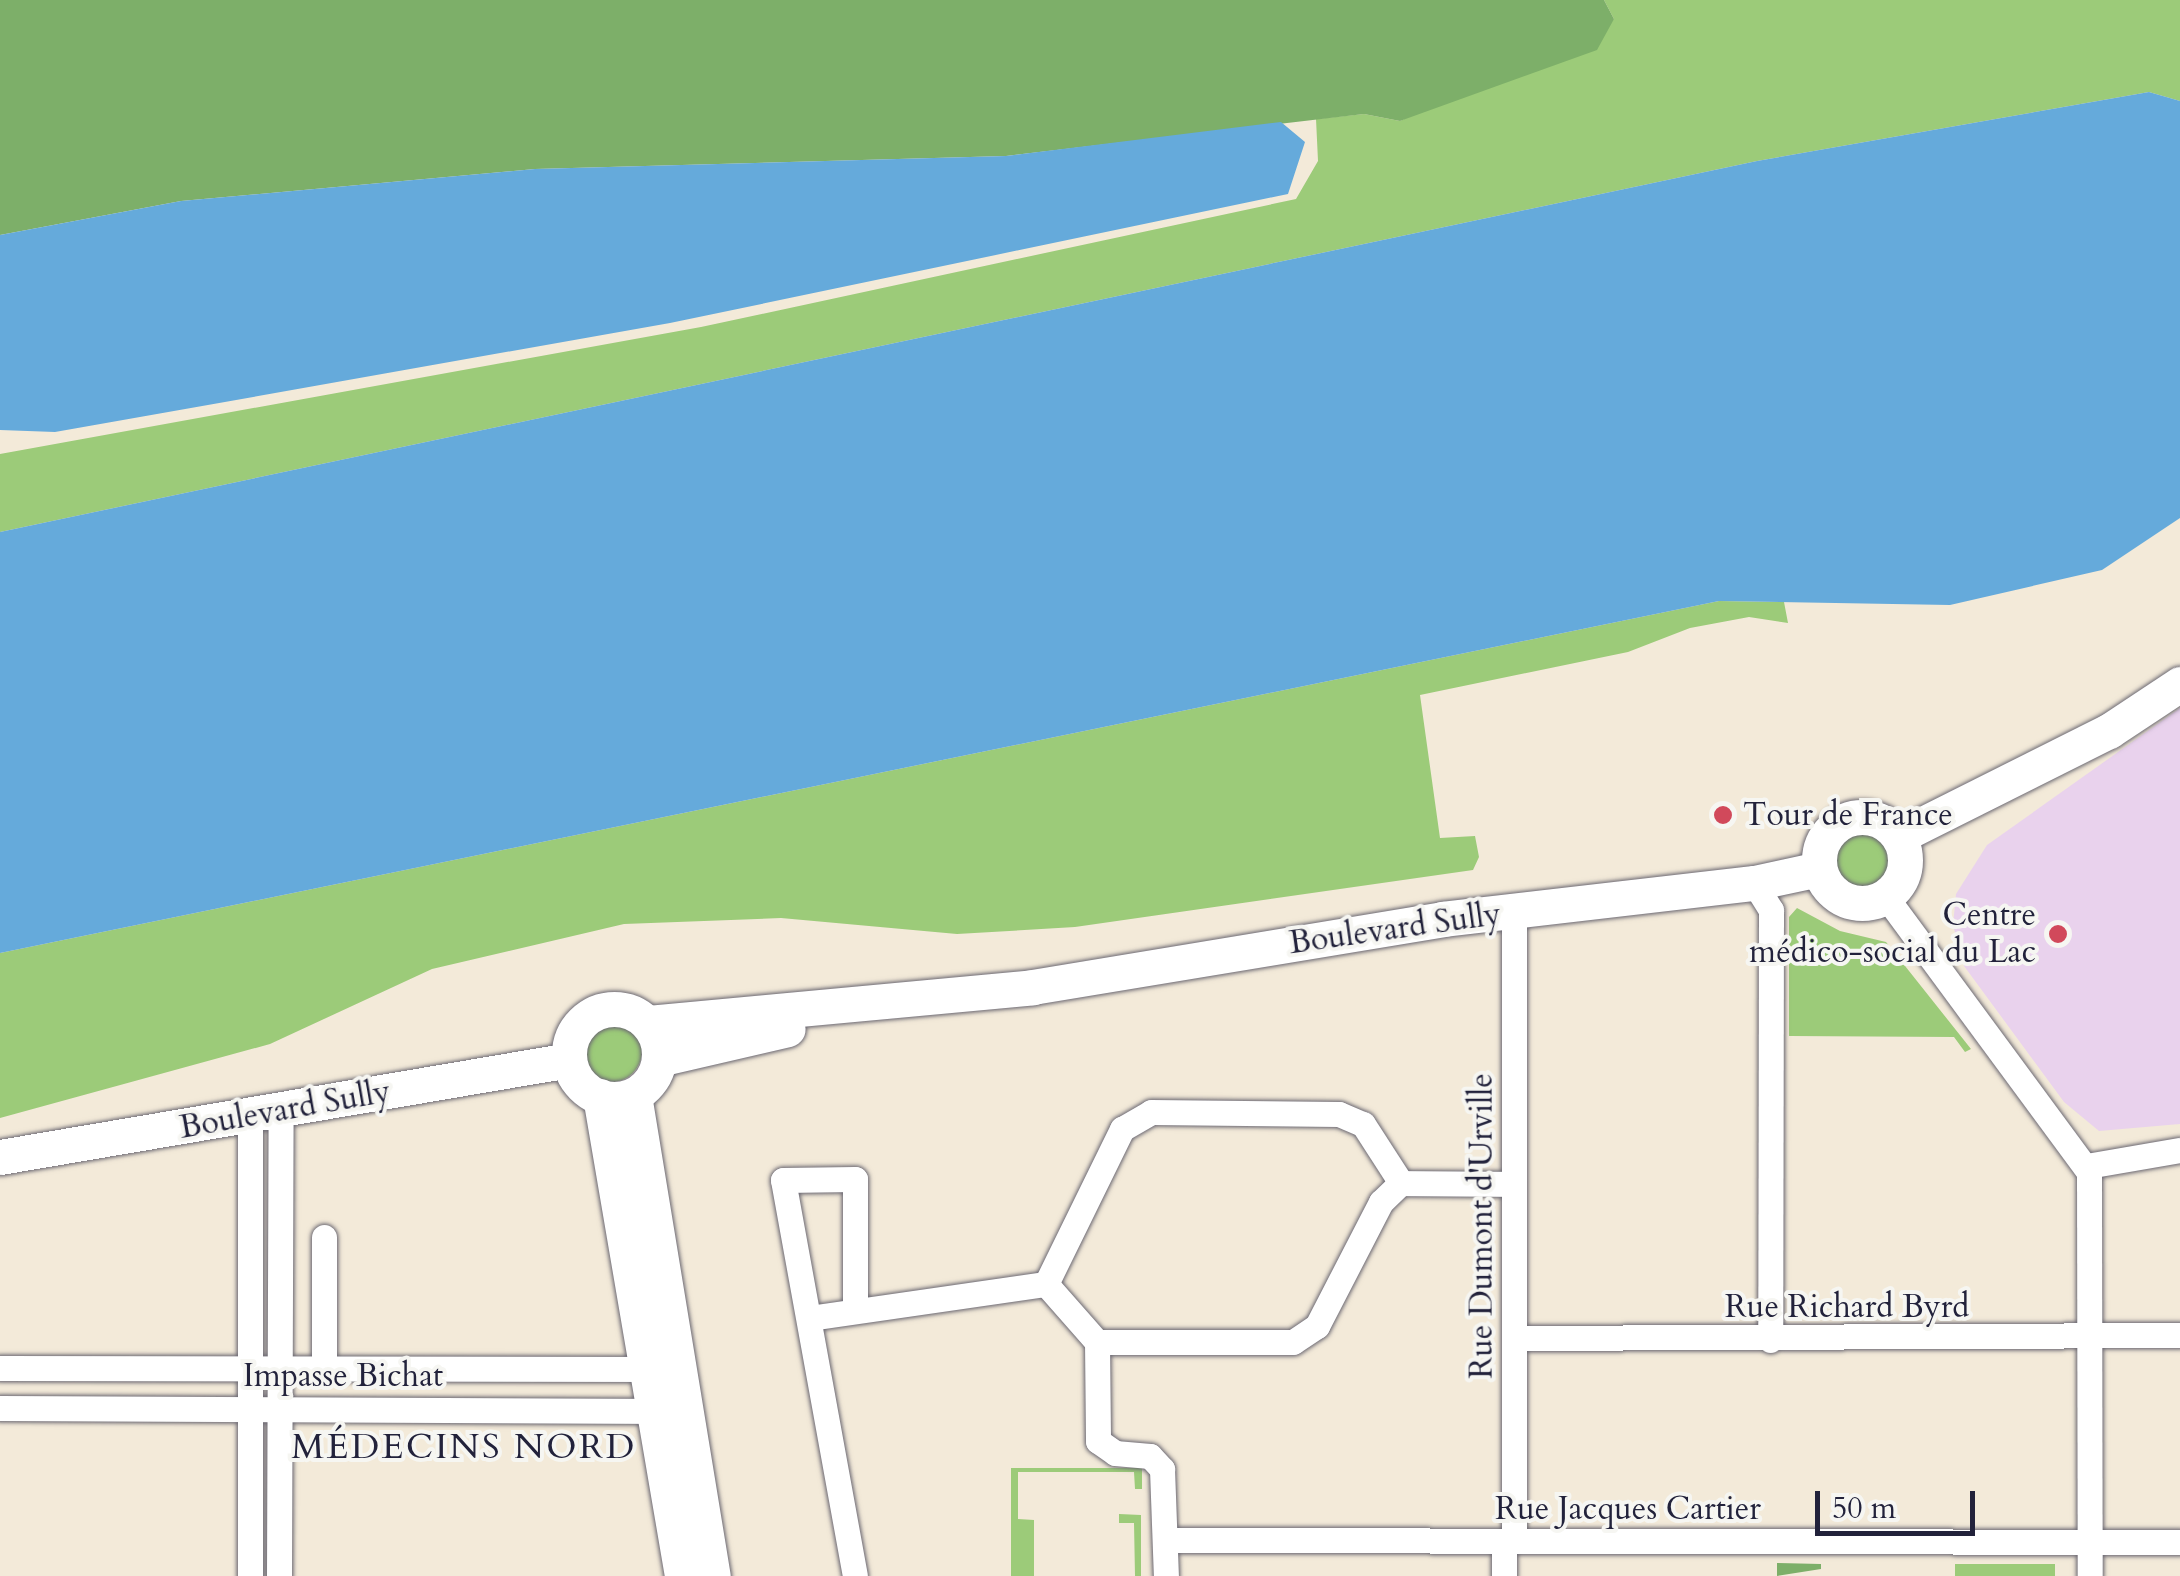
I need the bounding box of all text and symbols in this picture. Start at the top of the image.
place label: Tour de France [1743,796,1953,834]
marker: Tour de France [1712,804,1734,826]
street label: Boulevard Sully [1287,895,1503,963]
place label: Centre médico-social du Lac [1749,897,2036,972]
marker: Centre médico-social du Lac [2045,921,2071,947]
street label: Boulevard Sully [177,1073,393,1147]
street label: Rue Dumont d'Urville [1463,1073,1501,1379]
street label: Rue Richard Byrd [1725,1288,1969,1326]
street label: Impasse Bichat [243,1357,443,1395]
district label: MÉDECINS NORD [291,1426,637,1468]
scale bar [1820,1471,1980,1533]
text: 50 m [1832,1488,1896,1529]
street label: Rue Jacques Cartier [1495,1490,1761,1528]

